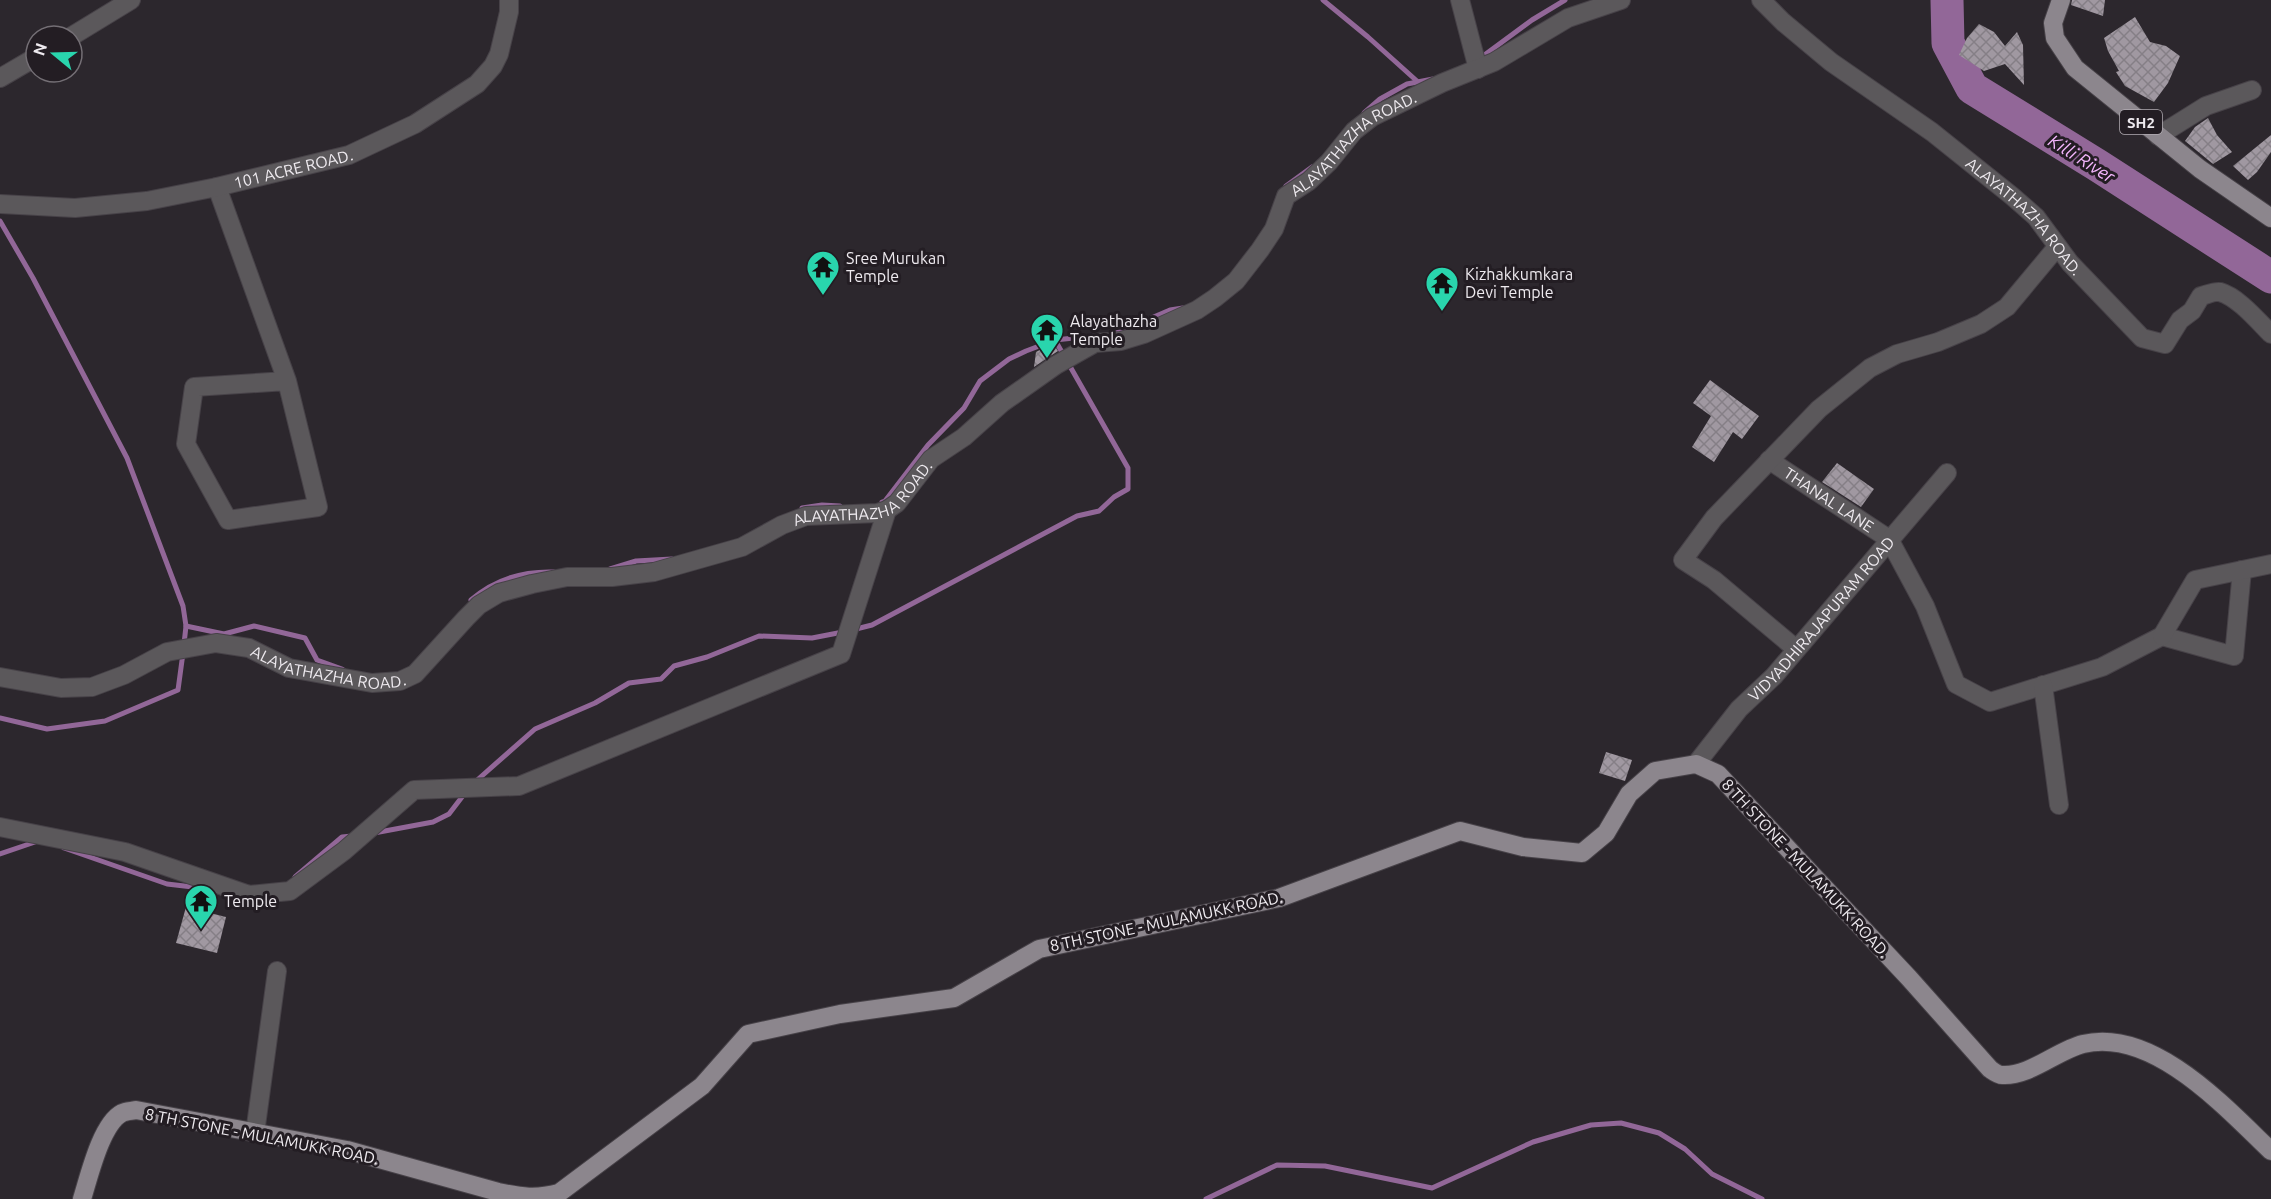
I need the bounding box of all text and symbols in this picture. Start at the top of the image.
north arrow [24,24,84,84]
text: N [29,41,50,58]
street label: ALAYATHAZHA ROAD. [1287,88,1419,200]
road number: SH2 [2120,110,2162,134]
water label: Killi River [2045,130,2120,187]
street label: 101 ACRE ROAD. [232,146,355,192]
street label: ALAYATHAZHA ROAD. [1963,154,2086,279]
temple icon: Sree Murukan Temple [805,249,841,296]
place label: Sree Murukan Temple [846,249,945,285]
temple icon: Kizhakkumkara Devi Temple [1424,265,1460,312]
place label: Kizhakkumkara Devi Temple [1465,265,1573,301]
temple icon: Alayathazha Temple [1029,312,1065,359]
place label: Alayathazha Temple [1070,312,1157,348]
street label: ALAYATHAZHA ROAD. [790,457,935,529]
street label: THANAL LANE [1781,464,1877,536]
street label: VIDYADHIRAJAPURAM ROAD [1744,533,1898,705]
street label: ALAYATHAZHA ROAD. [248,642,408,692]
street label: 8 TH STONE - MULAMUKK ROAD. [1718,775,1894,961]
temple icon: Temple [183,883,219,930]
street label: 8 TH STONE - MULAMUKK ROAD. [1048,888,1284,954]
place label: Temple [224,892,277,910]
street label: 8 TH STONE - MULAMUKK ROAD. [144,1105,380,1167]

